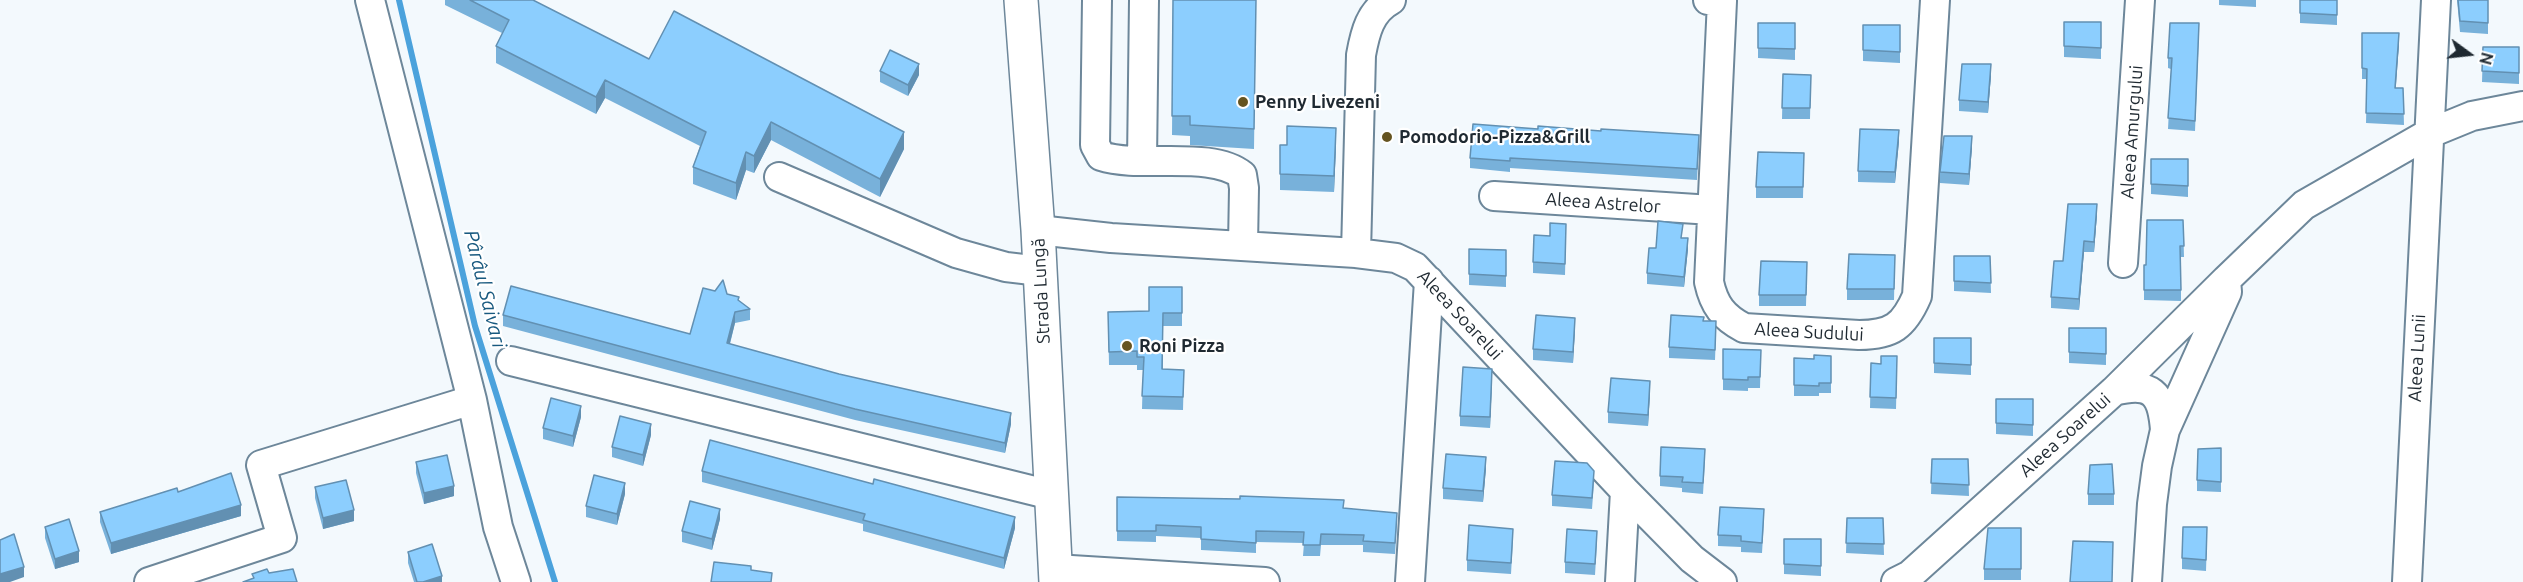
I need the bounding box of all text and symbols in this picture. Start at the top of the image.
north arrow [2439,24,2499,84]
text: N [2476,51,2497,67]
street label: Aleea Amurgului [2117,64,2147,200]
place label: Penny Livezeni [1255,91,1380,113]
marker: Penny Livezeni [1236,95,1250,109]
place label: Pomodorio-Pizza&Grill [1399,126,1590,148]
marker: Pomodorio-Pizza&Grill [1380,130,1394,144]
street label: Aleea Astrelor [1545,188,1661,218]
water label: Pârâul Saivari [459,228,511,350]
street label: Strada Lungă [1027,238,1055,344]
street label: Aleea Soarelui [1413,266,1507,364]
street label: Aleea Lunii [2404,313,2430,403]
street label: Aleea Sudului [1754,318,1864,346]
place label: Roni Pizza [1139,335,1225,357]
marker: Roni Pizza [1120,339,1134,353]
street label: Aleea Soarelui [2015,389,2115,481]

